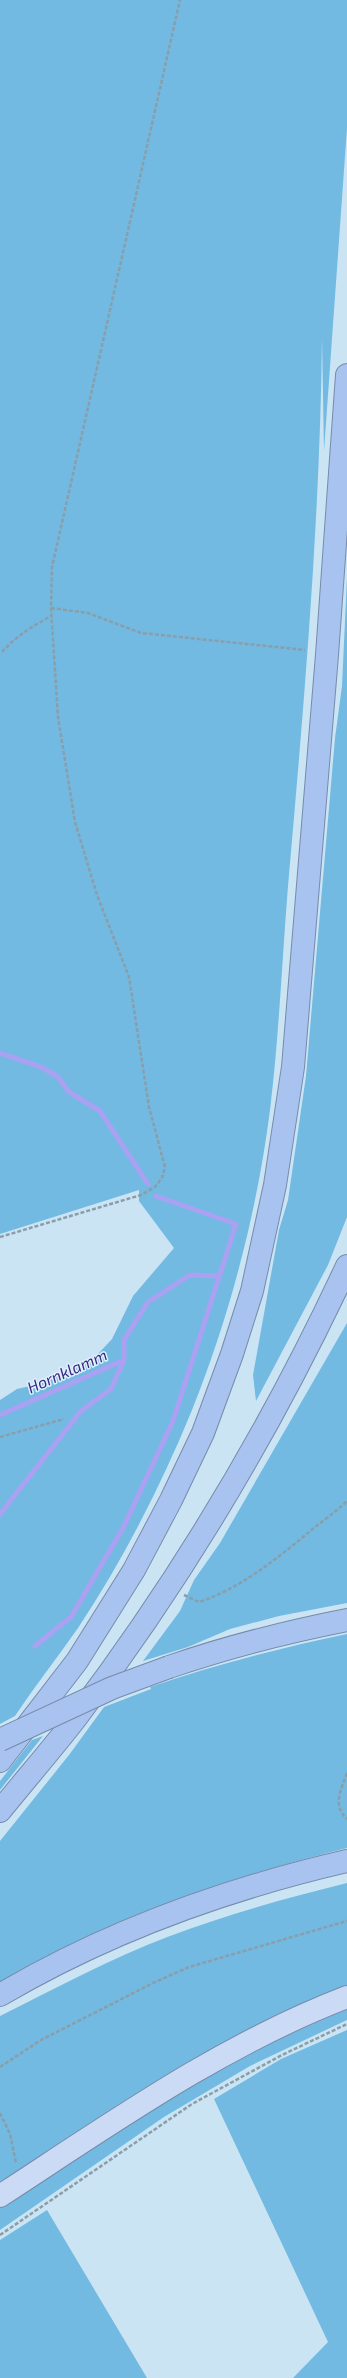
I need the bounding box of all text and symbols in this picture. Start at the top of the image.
water label: Hornklamm [24,1344,110,1397]

